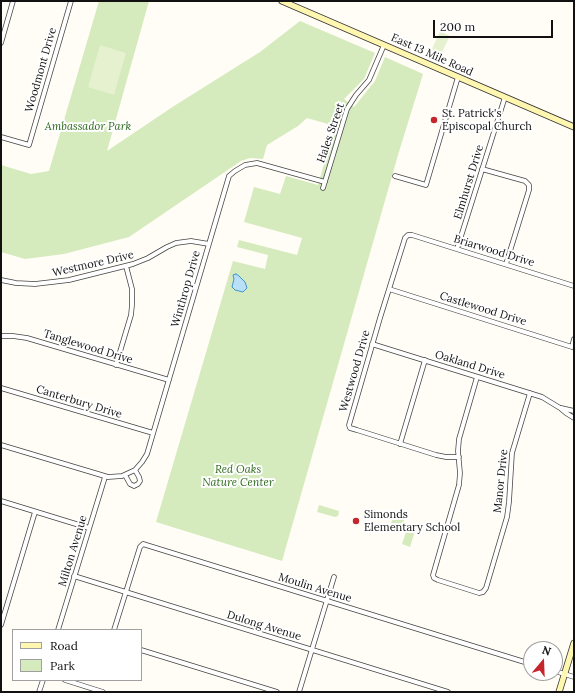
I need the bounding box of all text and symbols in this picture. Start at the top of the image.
scale bar [435,12,555,38]
text: 200 m [440,19,475,34]
street label: Woodmont Drive [23,26,59,114]
street label: East 13 Mile Road [389,31,475,79]
street label: Hales Street [315,101,347,165]
place label: St. Patrick's Episcopal Church [442,107,532,133]
marker: St. Patrick's Episcopal Church [429,115,439,125]
park label: Ambassador Park [45,120,131,134]
street label: Elmhurst Drive [451,143,487,221]
street label: Briarwood Drive [452,232,536,270]
street label: Westmore Drive [51,248,135,280]
street label: Winthrop Drive [169,249,203,329]
street label: Castlewood Drive [438,290,528,328]
street label: Tanglewood Drive [42,327,134,367]
street label: Westwood Drive [337,329,373,413]
street label: Oakland Drive [433,348,507,382]
street label: Canterbury Drive [35,383,123,421]
street label: Manor Drive [491,448,511,514]
park label: Red Oaks Nature Center [202,463,274,489]
place label: Simonds Elementary School [364,508,460,534]
street label: Milton Avenue [56,514,90,588]
marker: Simonds Elementary School [351,516,361,526]
street label: Moulin Avenue [277,571,353,605]
street label: Dulong Avenue [225,608,303,644]
legend [12,629,142,681]
text: Road [50,638,78,653]
north arrow [523,641,563,681]
text: N [540,643,553,659]
text: Park [50,658,75,673]

